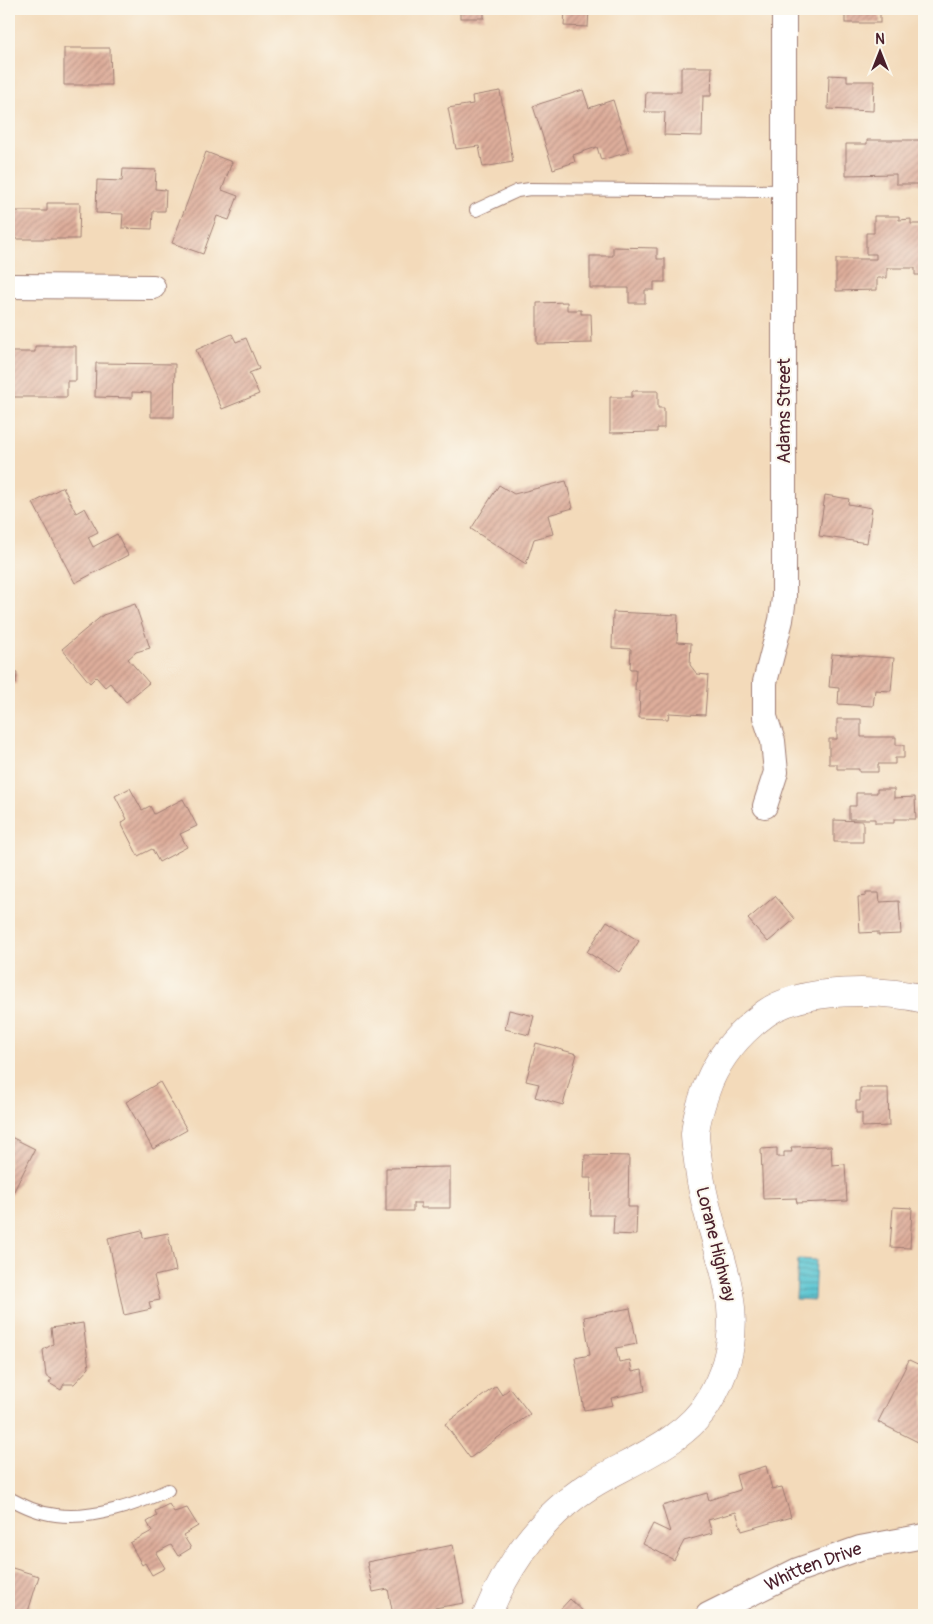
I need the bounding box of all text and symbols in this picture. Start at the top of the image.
north arrow [856,28,906,78]
text: N [875,31,885,48]
street label: Adams Street [773,358,796,464]
street label: Lorane Highway [690,1184,741,1304]
street label: Whitten Drive [761,1537,865,1597]

